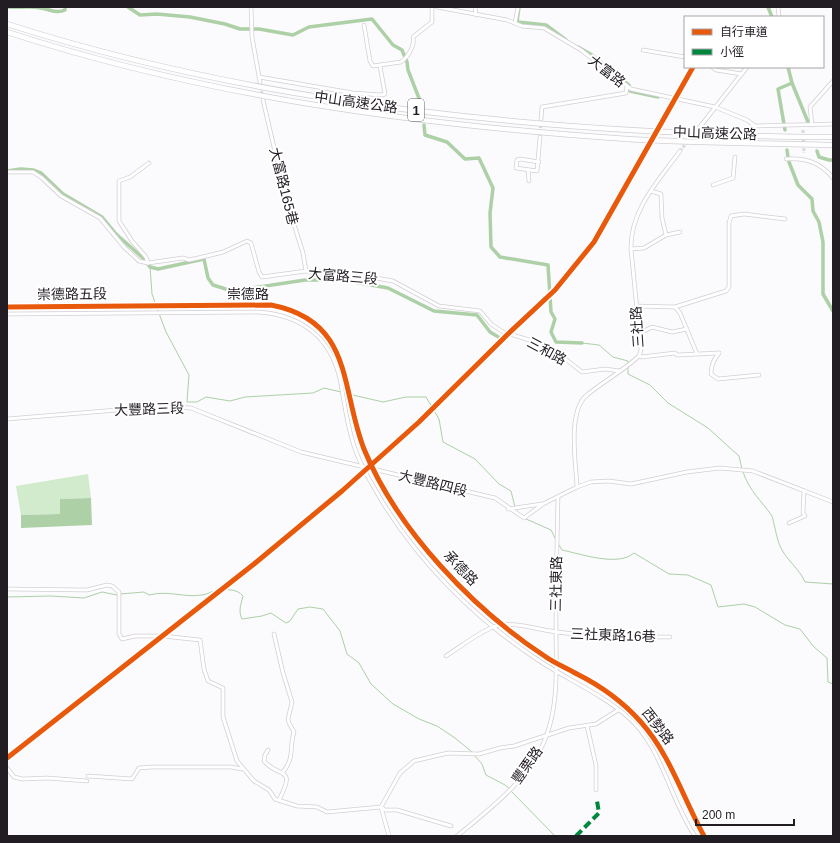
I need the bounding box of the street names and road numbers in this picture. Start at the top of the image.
street label: 大富路 [586,52,628,90]
street label: 中山高速公路 [313,88,399,116]
road number: 1 [408,99,424,121]
street label: 中山高速公路 [673,124,757,142]
street label: 大富路165巷 [267,146,301,226]
street label: 大富路三段 [307,265,379,287]
street label: 崇德路五段 [37,285,107,303]
street label: 崇德路 [227,286,269,302]
street label: 三社路 [628,305,646,349]
street label: 三和路 [525,334,569,368]
street label: 大豐路三段 [114,400,184,418]
street label: 大豐路四段 [397,467,469,499]
street label: 承德路 [441,547,481,589]
street label: 三社東路 [548,556,564,612]
street label: 三社東路16巷 [570,626,656,644]
street label: 西勢路 [639,705,677,747]
street label: 豐栗路 [508,743,546,787]

